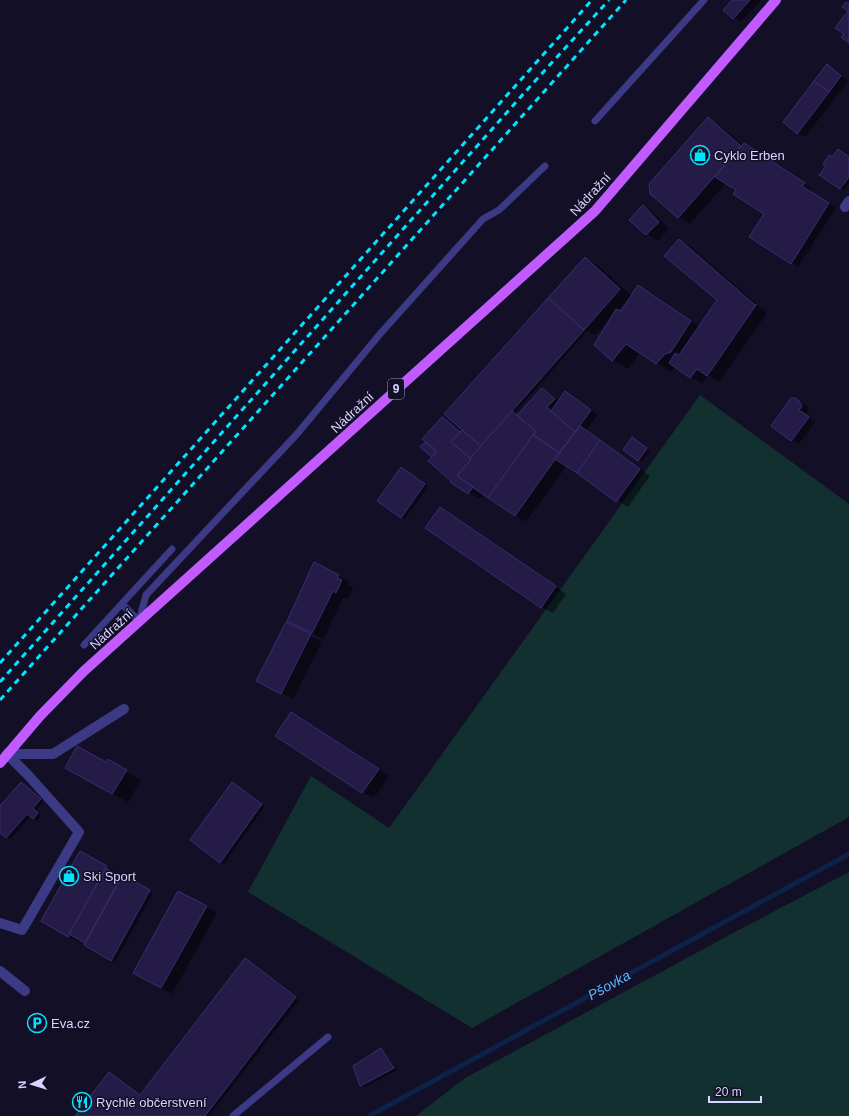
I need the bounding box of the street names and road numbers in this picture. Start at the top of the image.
street label: Nádražní [567,170,614,219]
road number: 9 [388,379,404,399]
street label: Nádražní [328,389,377,436]
street label: Nádražní [87,606,136,653]

